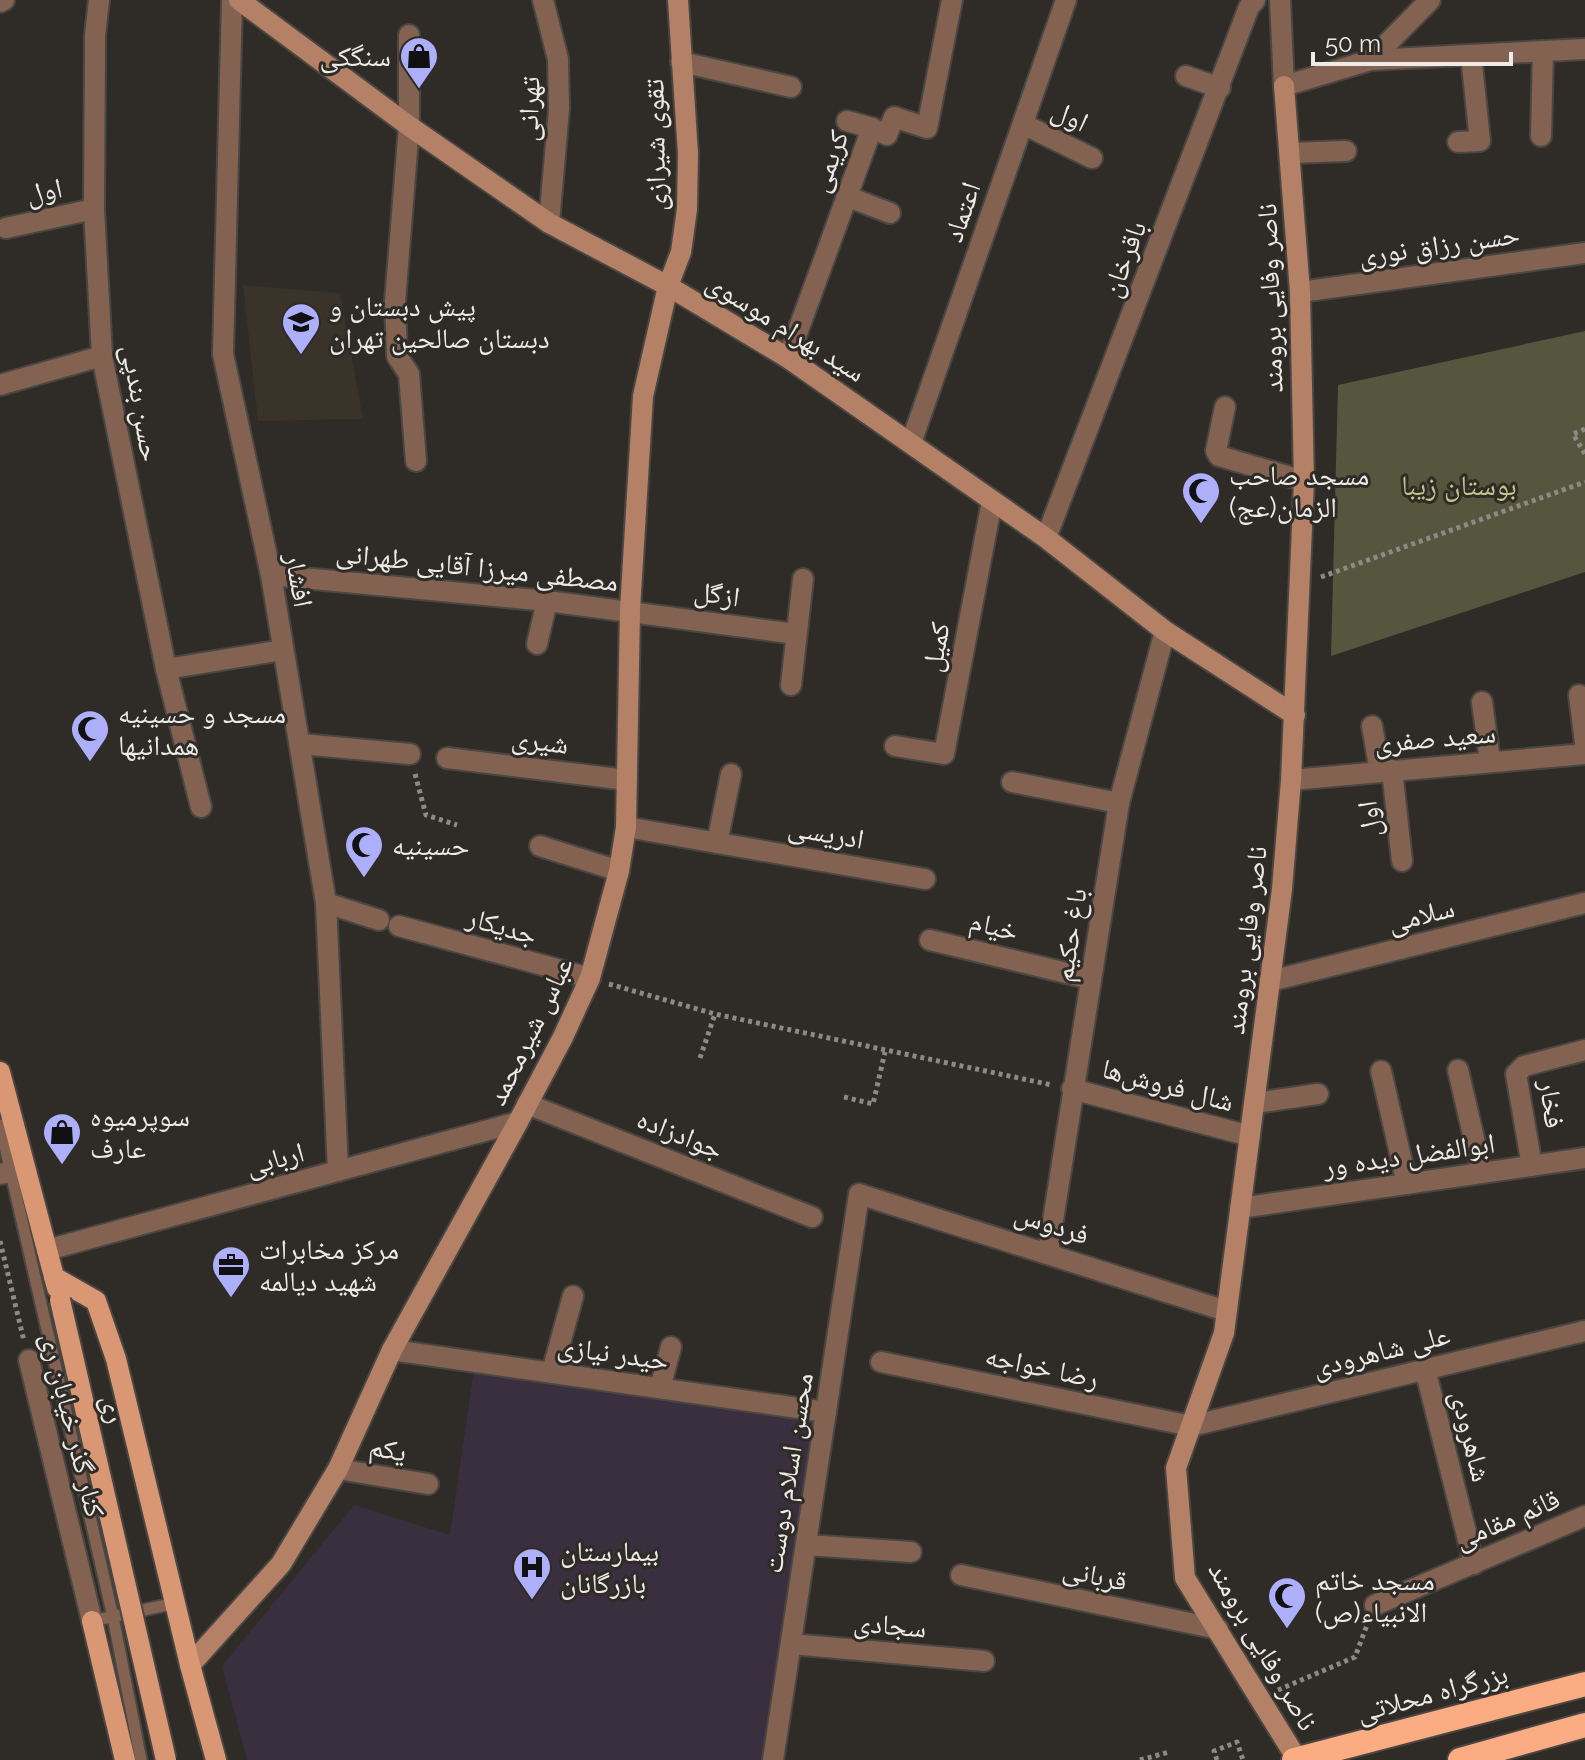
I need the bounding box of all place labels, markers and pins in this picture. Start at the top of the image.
shop icon: سنگکی [398,35,440,90]
place label: سنگکی [319,40,391,74]
place label: پیش دبستان و دبستان صالحین تهران [329,290,550,356]
school or university icon: پیش دبستان و دبستان صالحین تهران [280,301,322,356]
place label: مسجد صاحب الزمان(عج) [1229,459,1369,525]
mosque icon: مسجد صاحب الزمان(عج) [1180,470,1222,525]
place label: مسجد و حسینیه همدانیها [118,697,286,762]
mosque icon: مسجد و حسینیه همدانیها [69,708,111,763]
mosque icon: حسینیه [343,824,385,879]
place label: حسینیه [392,829,469,862]
place label: سوپرمیوه عارف [90,1100,190,1165]
shop icon: سوپرمیوه عارف [41,1111,83,1166]
place label: مرکز مخابرات شهید دیالمه [259,1233,399,1298]
office icon: مرکز مخابرات شهید دیالمه [210,1244,252,1299]
place label: بیمارستان بازرگانان [560,1535,659,1600]
hospital icon: بیمارستان بازرگانان [511,1546,553,1601]
place label: مسجد خاتم الانبیاء(ص) [1315,1564,1435,1630]
mosque icon: مسجد خاتم الانبیاء(ص) [1266,1575,1308,1630]

